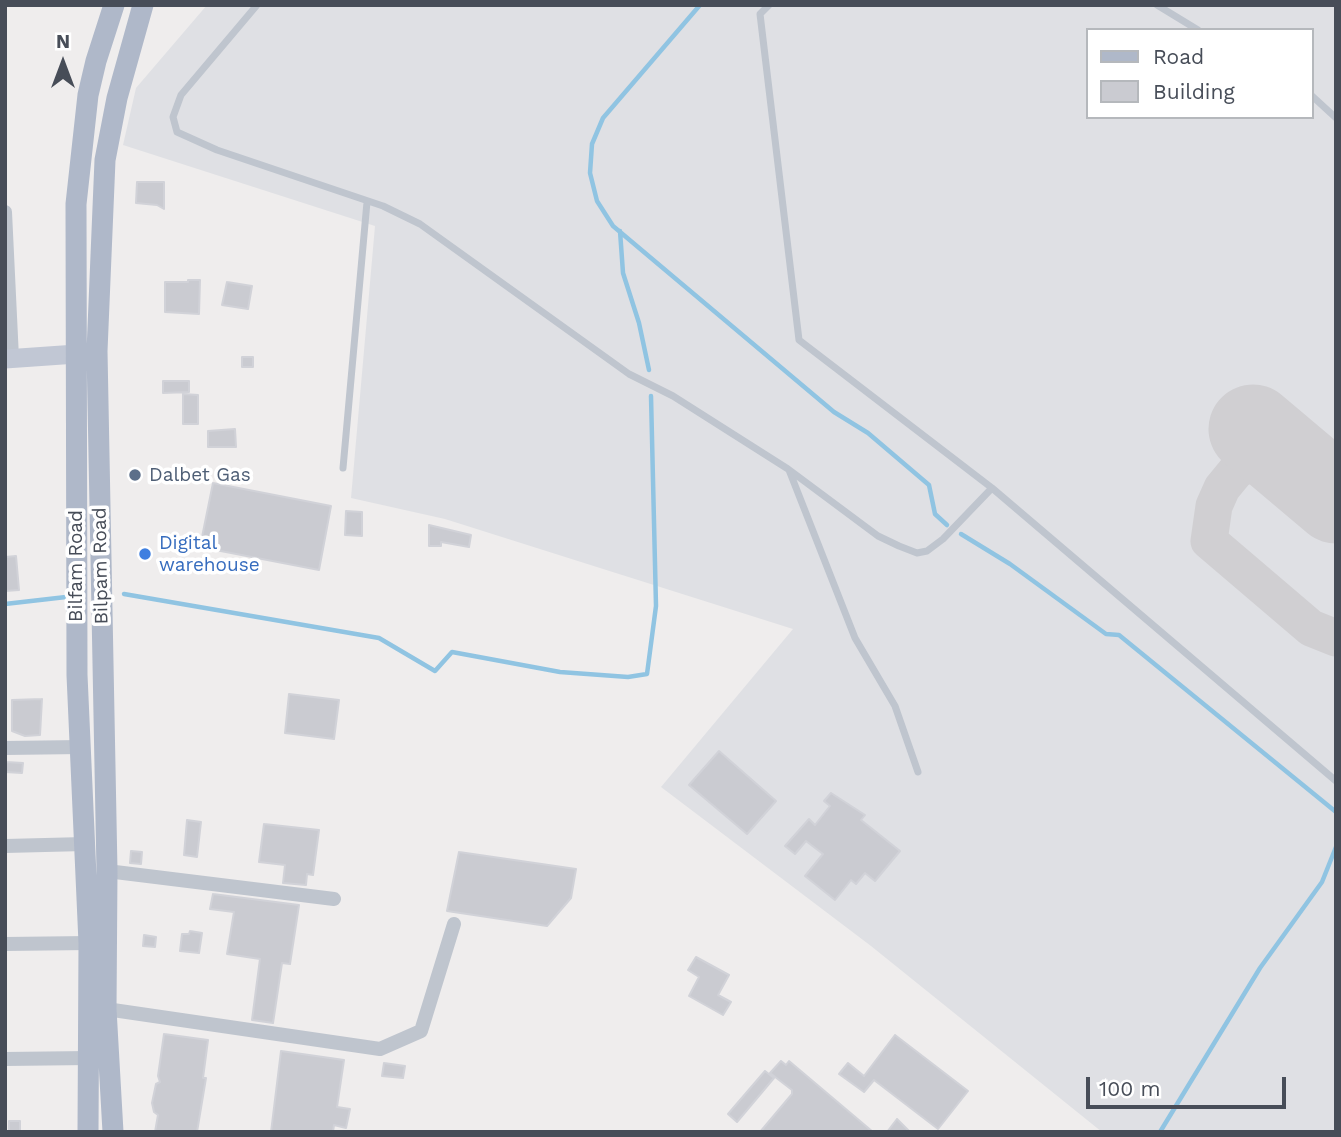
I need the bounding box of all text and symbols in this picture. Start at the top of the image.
north arrow [28,28,98,98]
legend [1086,28,1313,119]
text: N [56,30,70,53]
text: Road [1153,44,1204,69]
text: Building [1153,79,1235,104]
place label: Dalbet Gas [149,464,251,486]
marker: Dalbet Gas [127,467,143,483]
street label: Bilpam Road [89,507,113,625]
street label: Bilfam Road [65,510,87,622]
place label: Digital warehouse [159,532,260,576]
marker: Digital warehouse [137,546,153,562]
scale bar [1089,1064,1288,1108]
text: 100 m [1099,1076,1161,1101]

